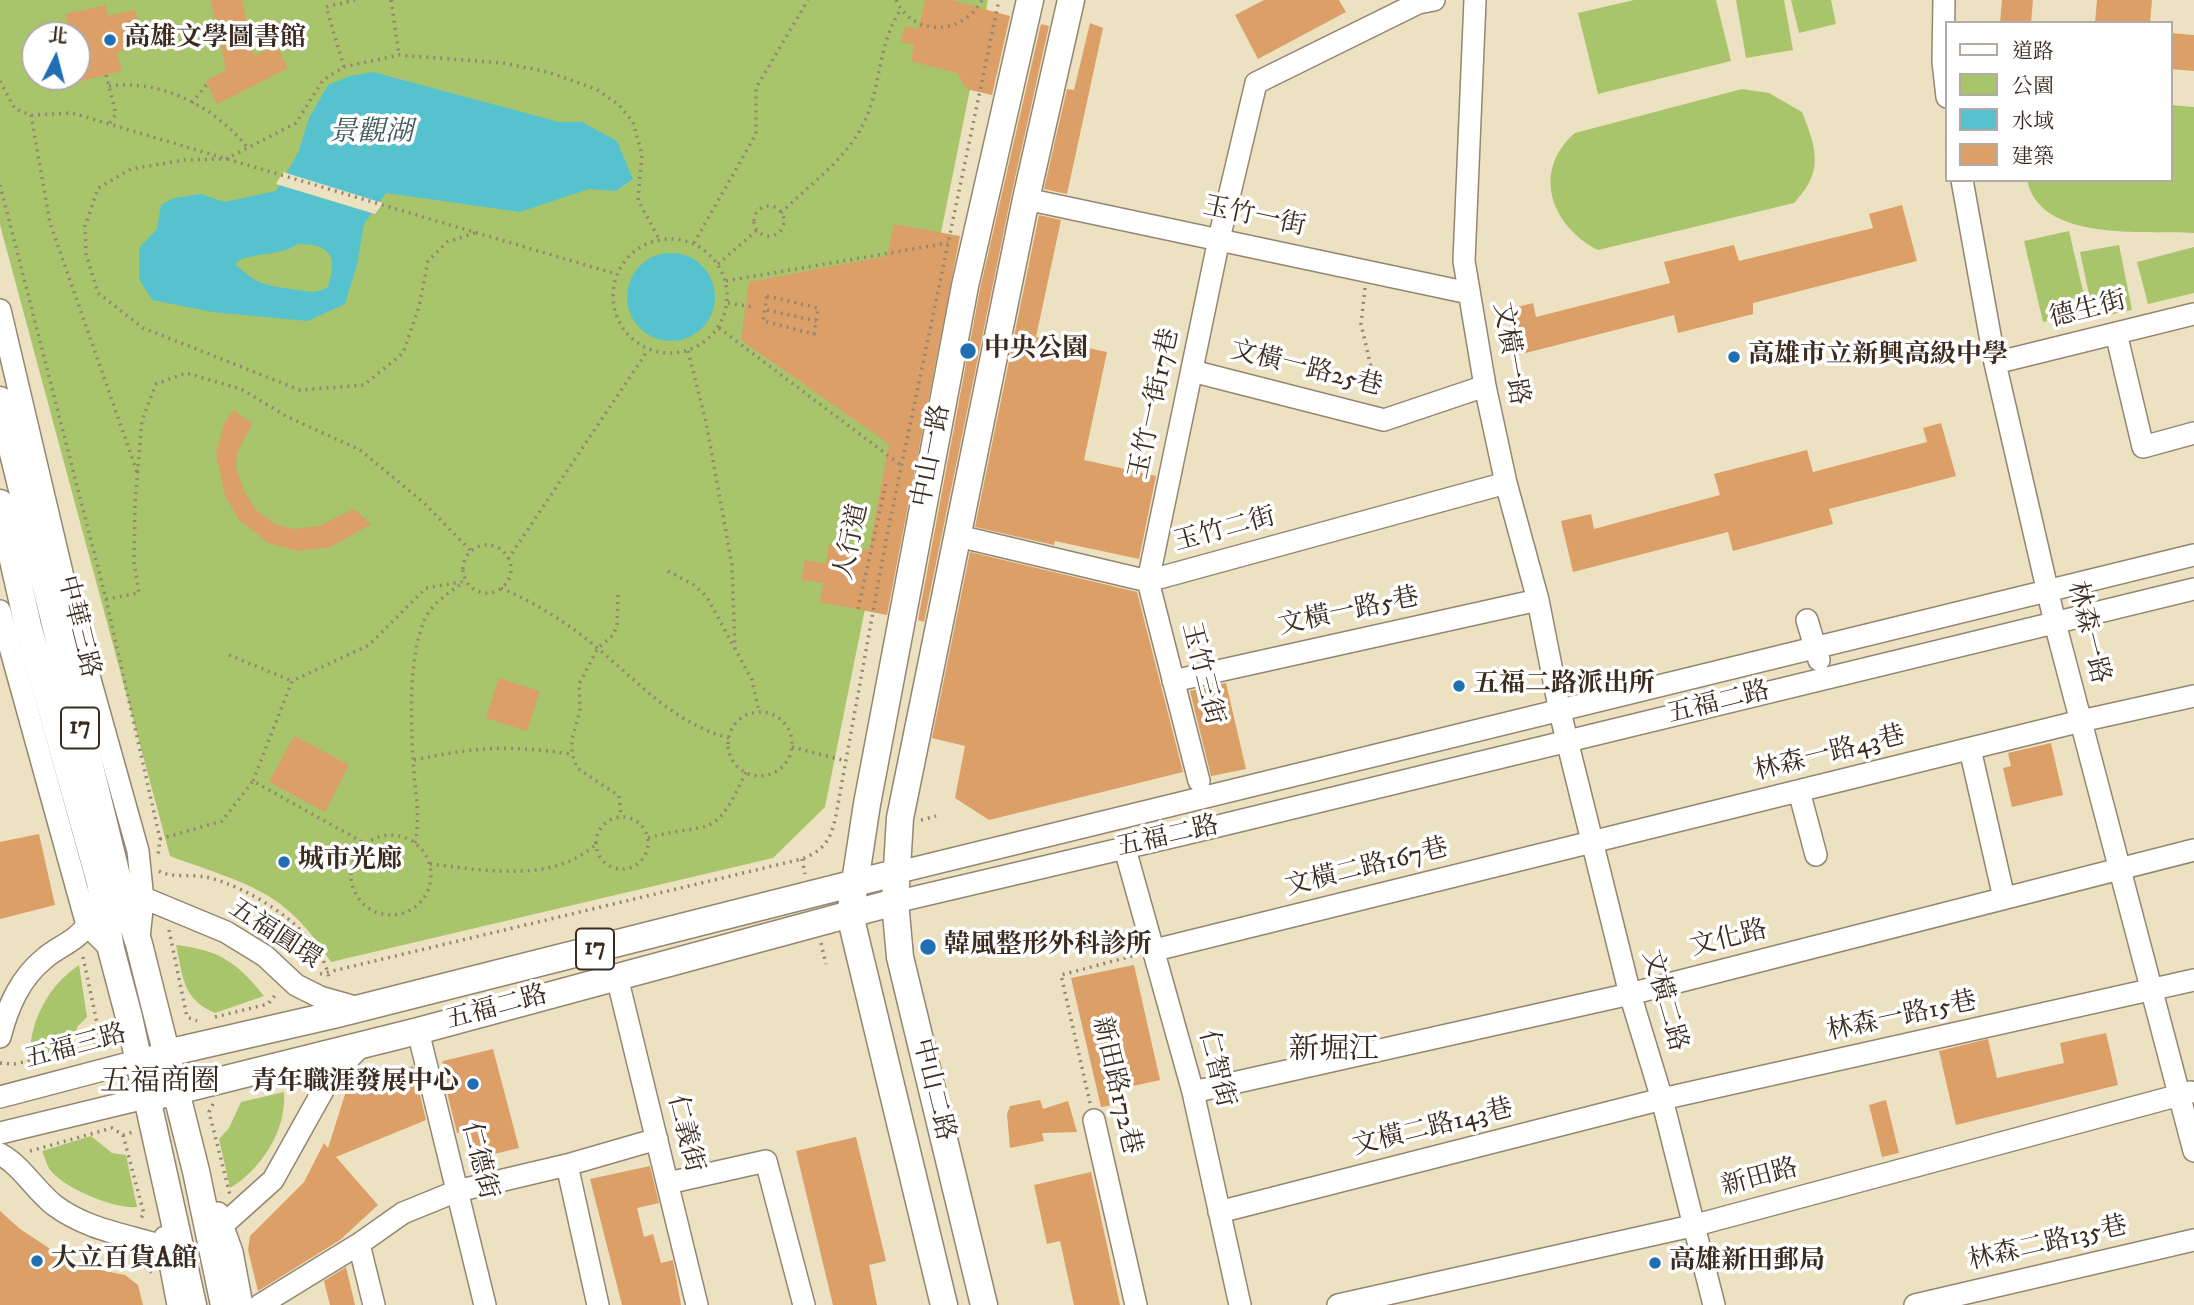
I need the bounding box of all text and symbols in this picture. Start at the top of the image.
north arrow [21,21,91,91]
legend [1946,21,2173,182]
text: 北 [47,24,69,49]
place label: 高雄文學圖書館 [124,24,306,56]
marker: 高雄文學圖書館 [102,32,118,48]
text: 道路 [2012,39,2054,65]
text: 公園 [2012,74,2054,100]
text: 水域 [2012,109,2054,135]
water label: 景觀湖 [329,117,413,151]
text: 建築 [2012,144,2054,170]
street label: 玉竹一街 [1200,192,1308,244]
street label: 德生街 [2046,286,2130,336]
street label: 文橫一路 [1485,300,1533,408]
street label: 玉竹一街17巷 [1125,326,1187,482]
place label: 中央公園 [984,335,1088,367]
street label: 文橫一路25巷 [1227,336,1385,404]
marker: 中央公園 [958,341,978,361]
place label: 高雄市立新興高級中學 [1748,341,2008,373]
marker: 高雄市立新興高級中學 [1726,349,1742,365]
street label: 中山一路 [908,402,958,510]
street label: 人行道 [830,501,876,583]
street label: 玉竹二街 [1171,502,1279,560]
street label: 中華三路 [49,573,105,681]
street label: 林森一路 [2059,579,2115,687]
street label: 文橫一路5巷 [1276,583,1422,643]
street label: 玉竹三街 [1173,620,1229,728]
place label: 五福二路派出所 [1473,670,1655,702]
street label: 五福二路 [1665,676,1773,732]
marker: 五福二路派出所 [1451,678,1467,694]
road number: 17 [61,708,99,748]
street label: 林森一路43巷 [1751,721,1909,789]
street label: 五福二路 [1114,811,1222,865]
street label: 文橫二路167巷 [1282,834,1452,904]
place label: 城市光廊 [298,846,402,878]
marker: 城市光廊 [276,854,292,870]
street label: 五福圓環 [222,894,326,976]
street label: 文化路 [1687,915,1771,965]
road number: 17 [576,929,614,970]
place label: 韓風整形外科診所 [944,931,1152,963]
marker: 韓風整形外科診所 [918,937,938,957]
street label: 文橫二路 [1634,947,1692,1055]
street label: 五福二路 [443,980,551,1038]
street label: 林森一路15巷 [1824,987,1980,1049]
street label: 新田路172巷 [1084,1014,1146,1158]
street label: 五福三路 [22,1019,130,1077]
street label: 仁智街 [1190,1027,1240,1111]
district label: 新堀江 [1289,1034,1379,1070]
street label: 中山二路 [904,1036,960,1144]
district label: 五福商圈 [100,1066,220,1102]
place label: 青年職涯發展中心 [251,1068,459,1100]
marker: 青年職涯發展中心 [465,1076,481,1092]
street label: 仁義街 [659,1092,709,1176]
street label: 文橫二路143巷 [1350,1094,1516,1164]
street label: 仁德街 [453,1119,503,1203]
street label: 新田路 [1718,1154,1802,1204]
street label: 林森二路135巷 [1965,1212,2131,1278]
place label: 大立百貨A館 [51,1245,198,1277]
place label: 高雄新田郵局 [1669,1247,1825,1279]
marker: 大立百貨A館 [29,1253,45,1269]
marker: 高雄新田郵局 [1647,1255,1663,1271]

